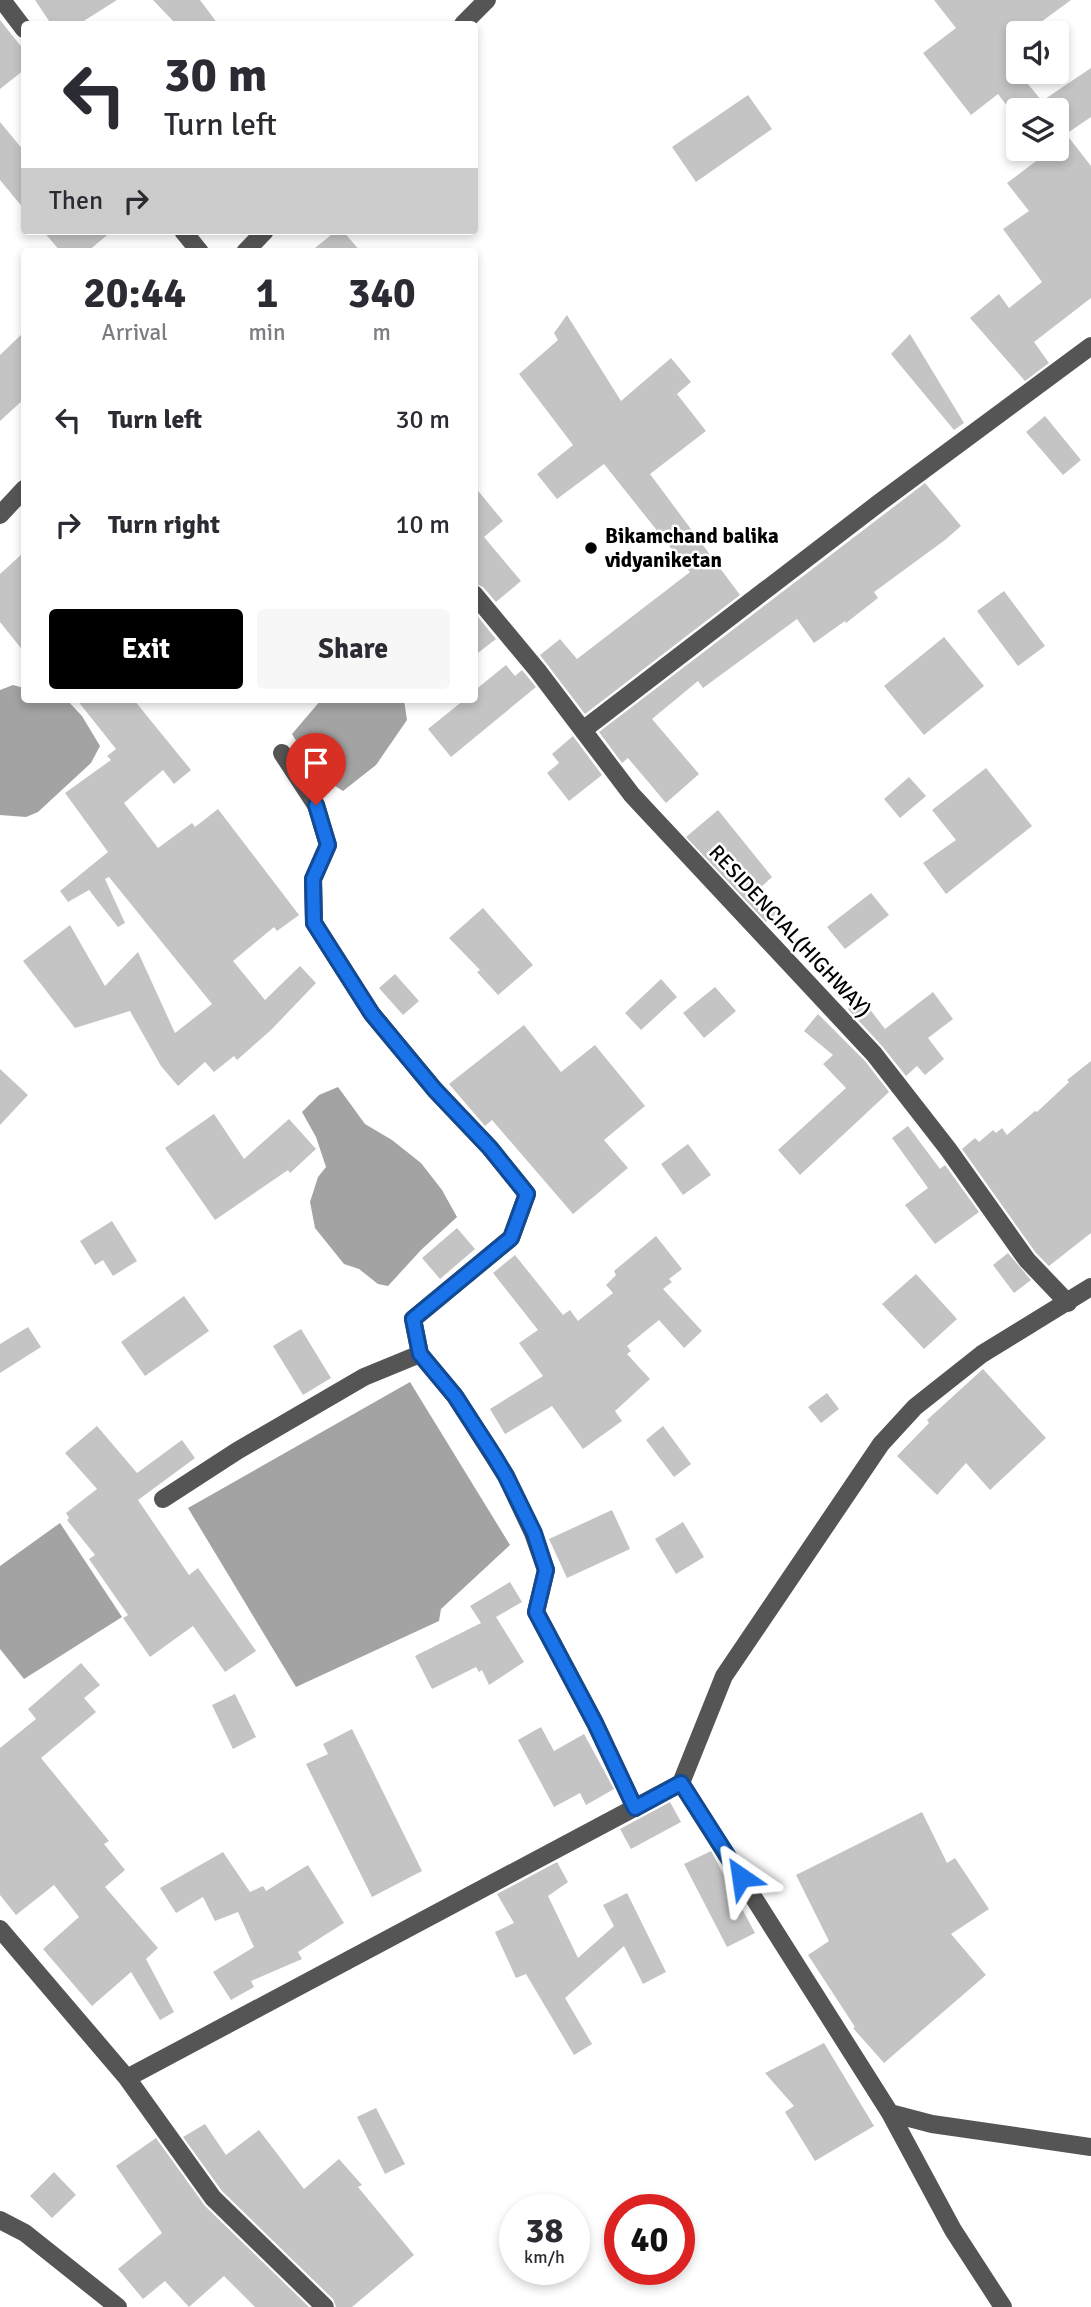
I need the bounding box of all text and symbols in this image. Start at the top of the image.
map controls [1006,21,1069,161]
button: sound [1006,21,1069,84]
text: 30 m [164,45,267,105]
icon: left [49,49,140,140]
button: layers [1006,98,1069,161]
text: Turn left [164,105,277,144]
icon: right [117,182,155,220]
text: Then [49,185,103,217]
text: 20:44 [83,268,186,319]
text: 1 [256,268,278,319]
text: 340 [348,268,416,319]
text: Arrival [102,318,168,347]
text: min [248,318,286,347]
text: m [373,318,391,347]
icon: left [49,401,87,439]
text: Turn left [108,404,202,436]
text: 30 m [395,404,450,436]
icon: right [49,506,87,544]
text: Turn right [108,509,220,541]
text: 10 m [395,509,450,541]
place label: Bikamchand balika vidyaniketan [604,523,779,573]
marker: Bikamchand balika vidyaniketan [583,540,599,556]
button: Exit [49,609,243,689]
button: Share [257,609,450,689]
pin [286,733,346,805]
icon: arrive [297,744,335,782]
street label: RESIDENCIAL(HIGHWAY) [703,839,877,1023]
position arrow [704,1840,778,1914]
speed limit sign: 40 [604,2194,695,2285]
text: 38 [526,2209,563,2252]
text: km/h [524,2246,565,2268]

